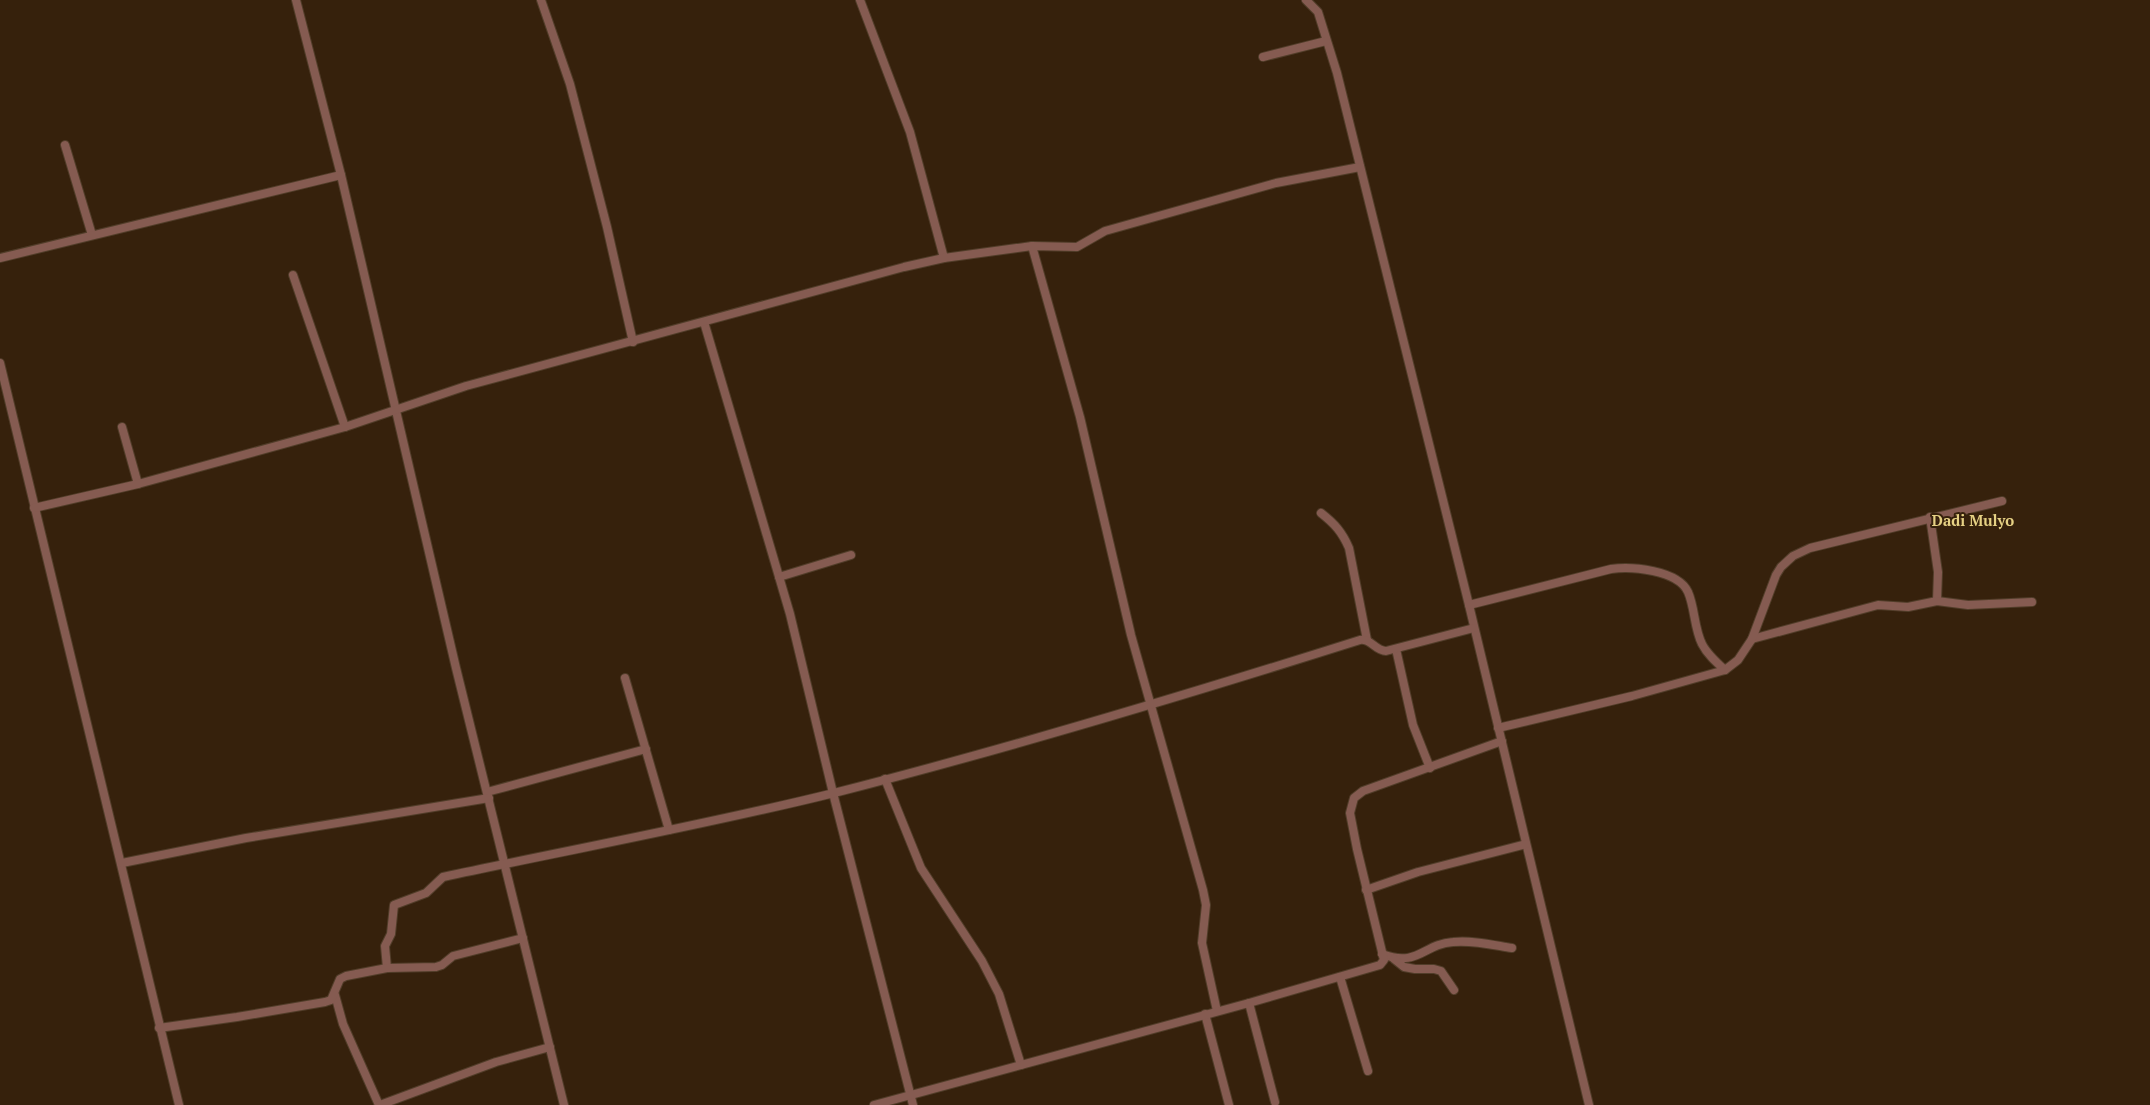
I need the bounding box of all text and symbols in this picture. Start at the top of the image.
district label: Dadi Mulyo [1932,510,2014,530]

